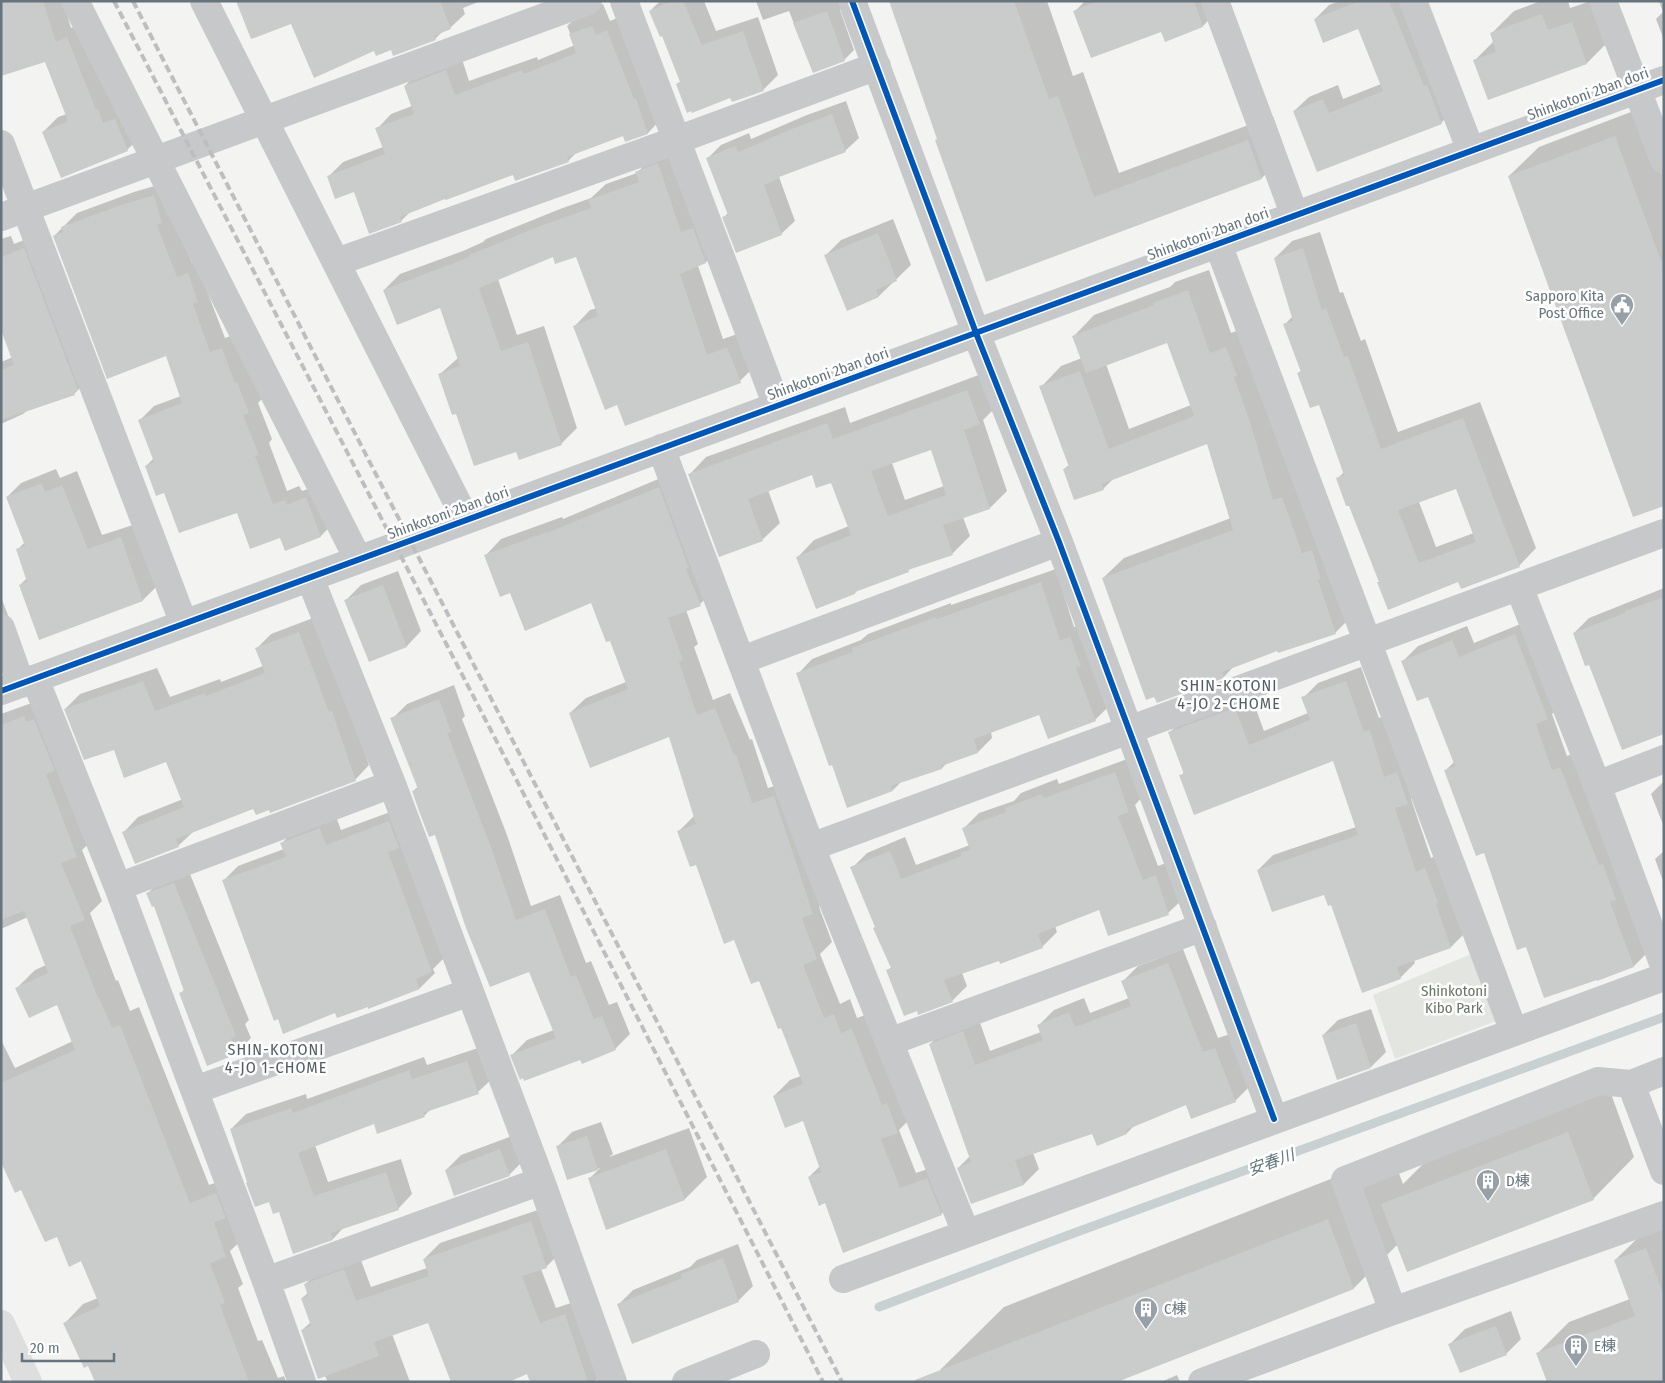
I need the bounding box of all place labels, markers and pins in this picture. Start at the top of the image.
place label: Sapporo Kita Post Office [1525,287,1604,322]
public building icon: Sapporo Kita Post Office [1609,292,1635,326]
building icon: D棟 [1475,1168,1501,1202]
place label: D棟 [1506,1172,1530,1190]
building icon: C棟 [1133,1296,1159,1330]
place label: C棟 [1164,1300,1187,1318]
building icon: E棟 [1563,1333,1589,1367]
place label: E棟 [1594,1337,1616,1355]

